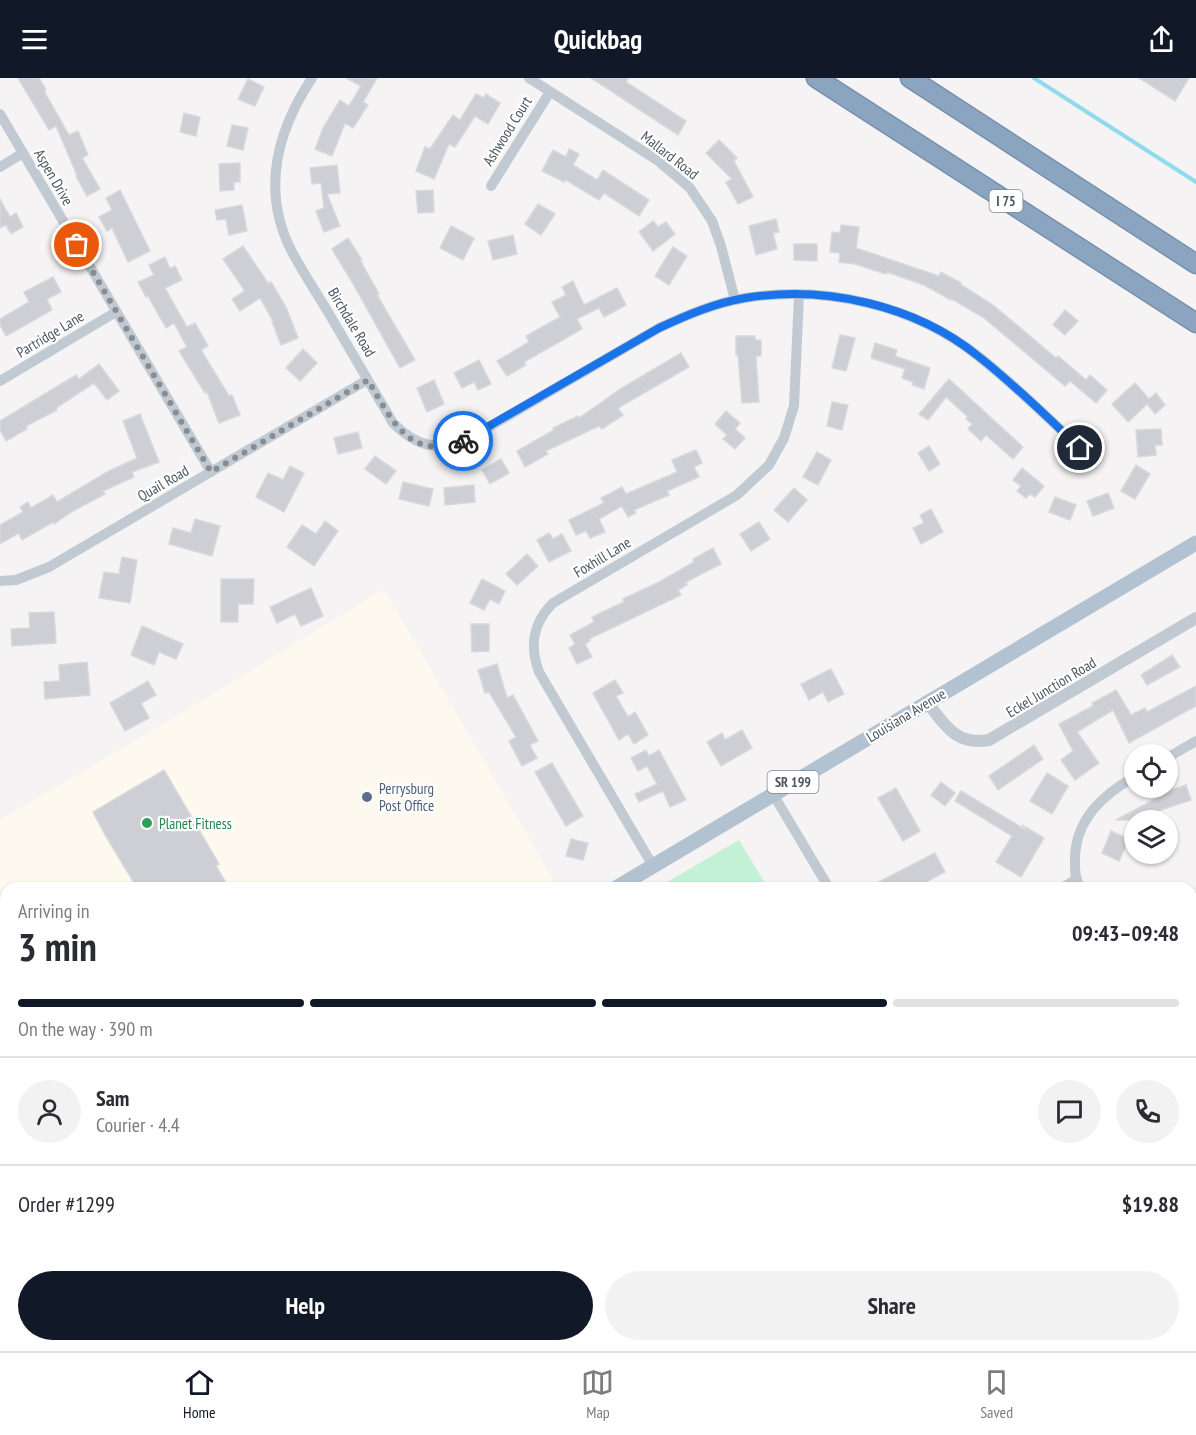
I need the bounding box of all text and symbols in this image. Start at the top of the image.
text: Quickbag [554,22,642,56]
icon: menu [18,23,51,56]
icon: share [1145,23,1178,56]
street label: Ashwood Court [478,93,536,169]
street label: Mallard Road [637,127,703,183]
street label: Aspen Drive [30,145,78,209]
road number: I 75 [990,190,1022,212]
pin [51,219,102,270]
icon: bag [60,228,93,261]
street label: Birchdale Road [324,284,380,360]
street label: Partridge Lane [13,306,87,362]
courier [433,411,493,471]
pin [1054,422,1105,473]
icon: bike [447,425,480,458]
icon: home [1063,431,1096,464]
street label: Quail Road [134,461,192,505]
street label: Foxhill Lane [570,533,634,581]
street label: Eckel Junction Road [1003,653,1099,721]
street label: Louisiana Avenue [863,684,949,746]
map controls [1124,744,1178,864]
button: locate [1124,744,1178,798]
road number: SR 199 [768,771,818,793]
place label: Perrysburg Post Office [379,779,434,815]
marker: Perrysburg Post Office [360,790,374,804]
button: layers [1124,810,1178,864]
place label: Planet Fitness [159,814,232,833]
marker: Planet Fitness [140,816,154,830]
text: Arriving in [18,898,90,924]
text: 09:43–09:48 [1072,919,1179,947]
text: 3 min [18,921,97,972]
text: On the way · 390 m [18,1016,153,1042]
button: person [18,1080,81,1143]
button: chat [1038,1080,1101,1143]
button: phone [1116,1080,1179,1143]
text: Sam [96,1084,129,1112]
text: Courier · 4.4 [96,1112,180,1138]
text: Order #1299 [18,1190,115,1218]
text: $19.88 [1122,1190,1179,1218]
button: Help [18,1271,593,1340]
button: Share [605,1271,1179,1340]
tab: Home [183,1366,216,1422]
tab: Map [581,1366,614,1422]
tab: Saved [980,1366,1013,1422]

